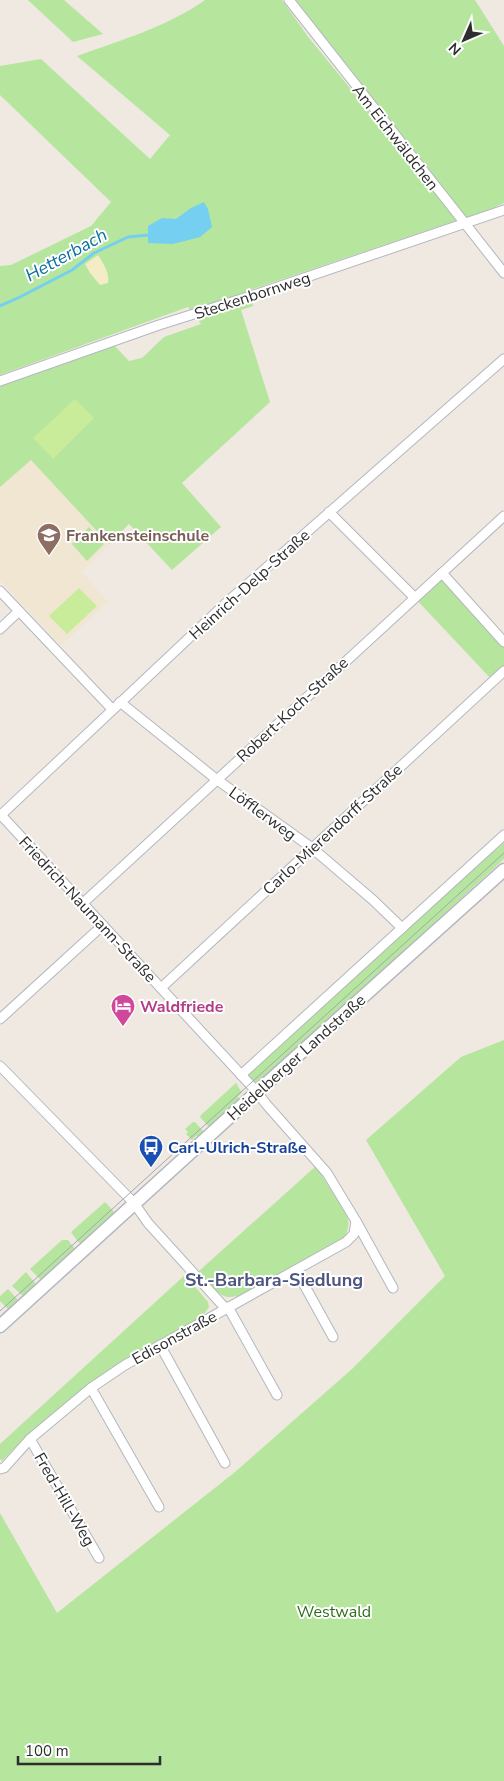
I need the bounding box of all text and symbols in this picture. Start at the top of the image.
north arrow [439,15,489,65]
text: N [445,38,466,59]
street label: Am Eichwäldchen [347,80,444,195]
water label: Hetterbach [21,223,111,287]
street label: Steckenbornweg [191,267,313,325]
school or university icon: Frankensteinschule [36,522,62,556]
place label: Frankensteinschule [66,525,209,547]
street label: Heinrich-Delp-Straße [185,525,315,645]
street label: Robert-Koch-Straße [232,652,353,767]
street label: Carlo-Mierendorff-Straße [258,759,407,900]
street label: Löfflerweg [224,782,301,846]
street label: Friedrich-Naumann-Straße [14,832,161,988]
street label: Heidelberger Landstraße [223,990,371,1126]
hotel icon: Waldfriede [110,993,136,1027]
place label: Waldfriede [140,996,224,1018]
bus stop icon: Carl-Ulrich-Straße [138,1134,164,1168]
place label: Carl-Ulrich-Straße [168,1137,307,1159]
district label: St.-Barbara-Siedlung [185,1268,363,1292]
street label: Edisonstraße [128,1306,221,1370]
street label: Fred-Hill-Weg [28,1449,100,1550]
park label: Westwald [297,1601,371,1623]
scale bar [18,1734,160,1766]
text: 100 m [25,1741,69,1761]

